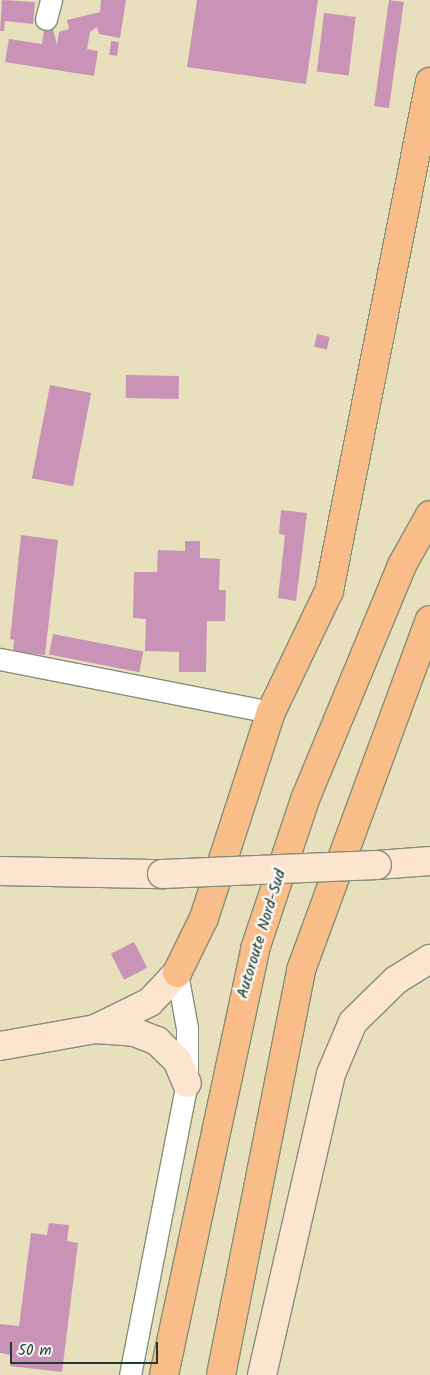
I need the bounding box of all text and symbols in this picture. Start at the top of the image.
street label: Autoroute Nord-Sud [233,867,291,1001]
scale bar [12,1332,160,1364]
text: 50 m [18,1339,52,1363]

